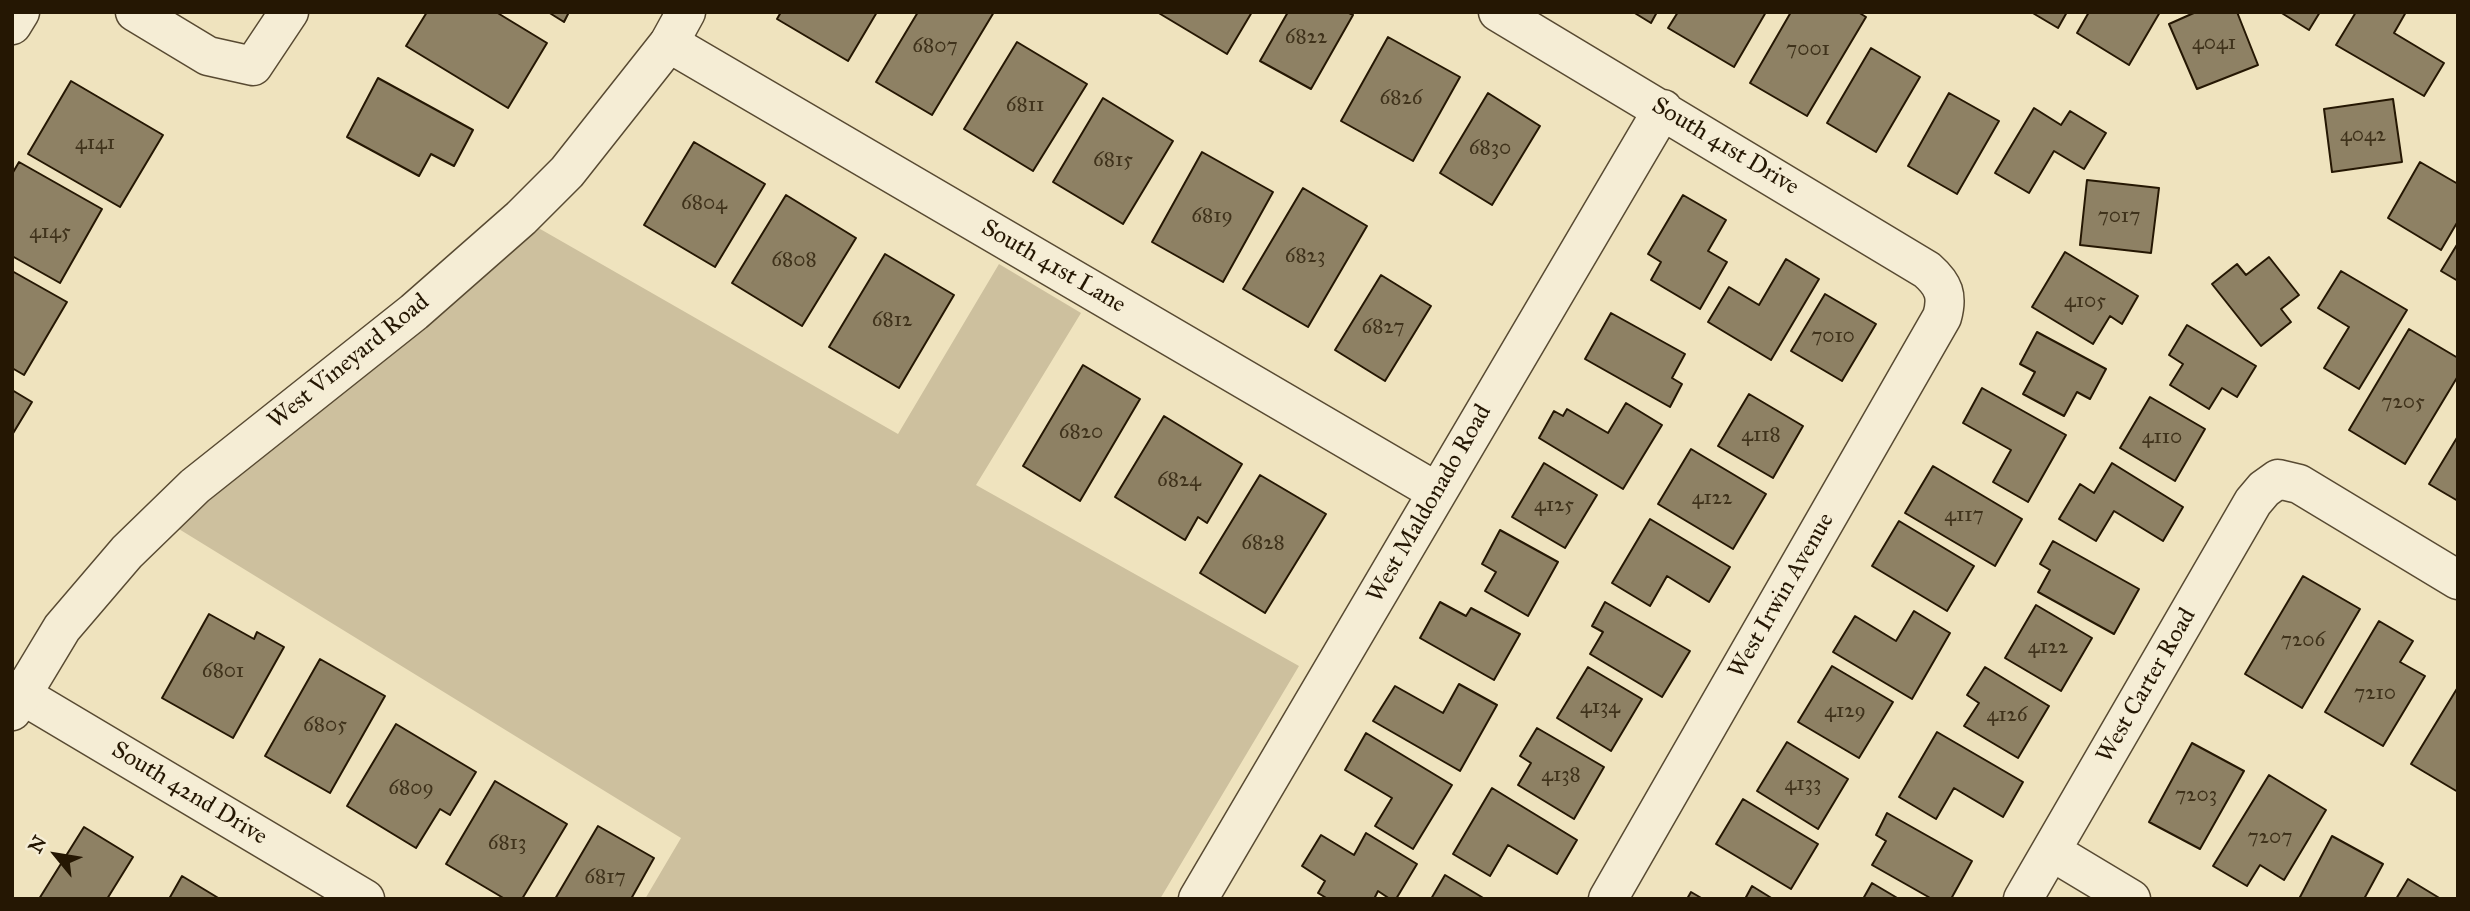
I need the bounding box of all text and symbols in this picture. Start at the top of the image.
house number: 6822 [1285,25,1327,51]
house number: 4041 [2192,31,2236,57]
house number: 6807 [912,34,958,60]
house number: 7001 [1786,37,1830,63]
house number: 6826 [1379,86,1423,112]
street label: South 41st Drive [1646,92,1804,202]
house number: 6811 [1006,93,1044,119]
house number: 4042 [2340,123,2386,149]
house number: 4141 [75,131,115,157]
house number: 6830 [1469,136,1511,162]
house number: 6815 [1093,148,1133,174]
house number: 6804 [681,191,727,217]
house number: 6819 [1191,204,1233,230]
house number: 7017 [2098,204,2140,230]
street label: South 41st Lane [976,214,1130,320]
house number: 4145 [29,220,71,246]
house number: 6823 [1285,244,1325,270]
house number: 6808 [771,248,817,274]
street label: West Vineyard Road [263,288,435,436]
house number: 4105 [2064,289,2106,315]
house number: 6812 [872,308,912,334]
house number: 6827 [1362,315,1404,341]
house number: 7010 [1811,324,1855,350]
house number: 7205 [2381,390,2425,416]
street label: West Maldonado Road [1362,400,1498,608]
house number: 6820 [1059,420,1103,446]
house number: 4118 [1741,423,1781,449]
house number: 4110 [2142,425,2182,451]
house number: 6824 [1157,468,1201,494]
house number: 4122 [1692,486,1732,512]
house number: 4125 [1534,493,1574,519]
house number: 4117 [1944,503,1984,529]
street label: West Irwin Avenue [1723,508,1841,684]
house number: 6828 [1241,531,1285,557]
street label: West Carter Road [2091,604,2203,768]
house number: 7206 [2281,628,2325,654]
house number: 4122 [2028,635,2068,661]
house number: 6801 [202,659,244,685]
house number: 7210 [2354,681,2396,707]
house number: 4134 [1580,695,1620,721]
house number: 4129 [1824,699,1866,725]
house number: 4126 [1986,703,2028,729]
house number: 6805 [303,713,347,739]
street label: South 42nd Drive [106,736,272,852]
house number: 4138 [1541,763,1581,789]
house number: 4133 [1785,772,1821,798]
house number: 6809 [388,776,434,802]
house number: 7203 [2175,783,2217,809]
north arrow [21,820,91,890]
house number: 7207 [2248,825,2292,851]
house number: 6813 [488,831,526,857]
text: N [23,832,51,857]
house number: 6817 [584,865,626,891]

